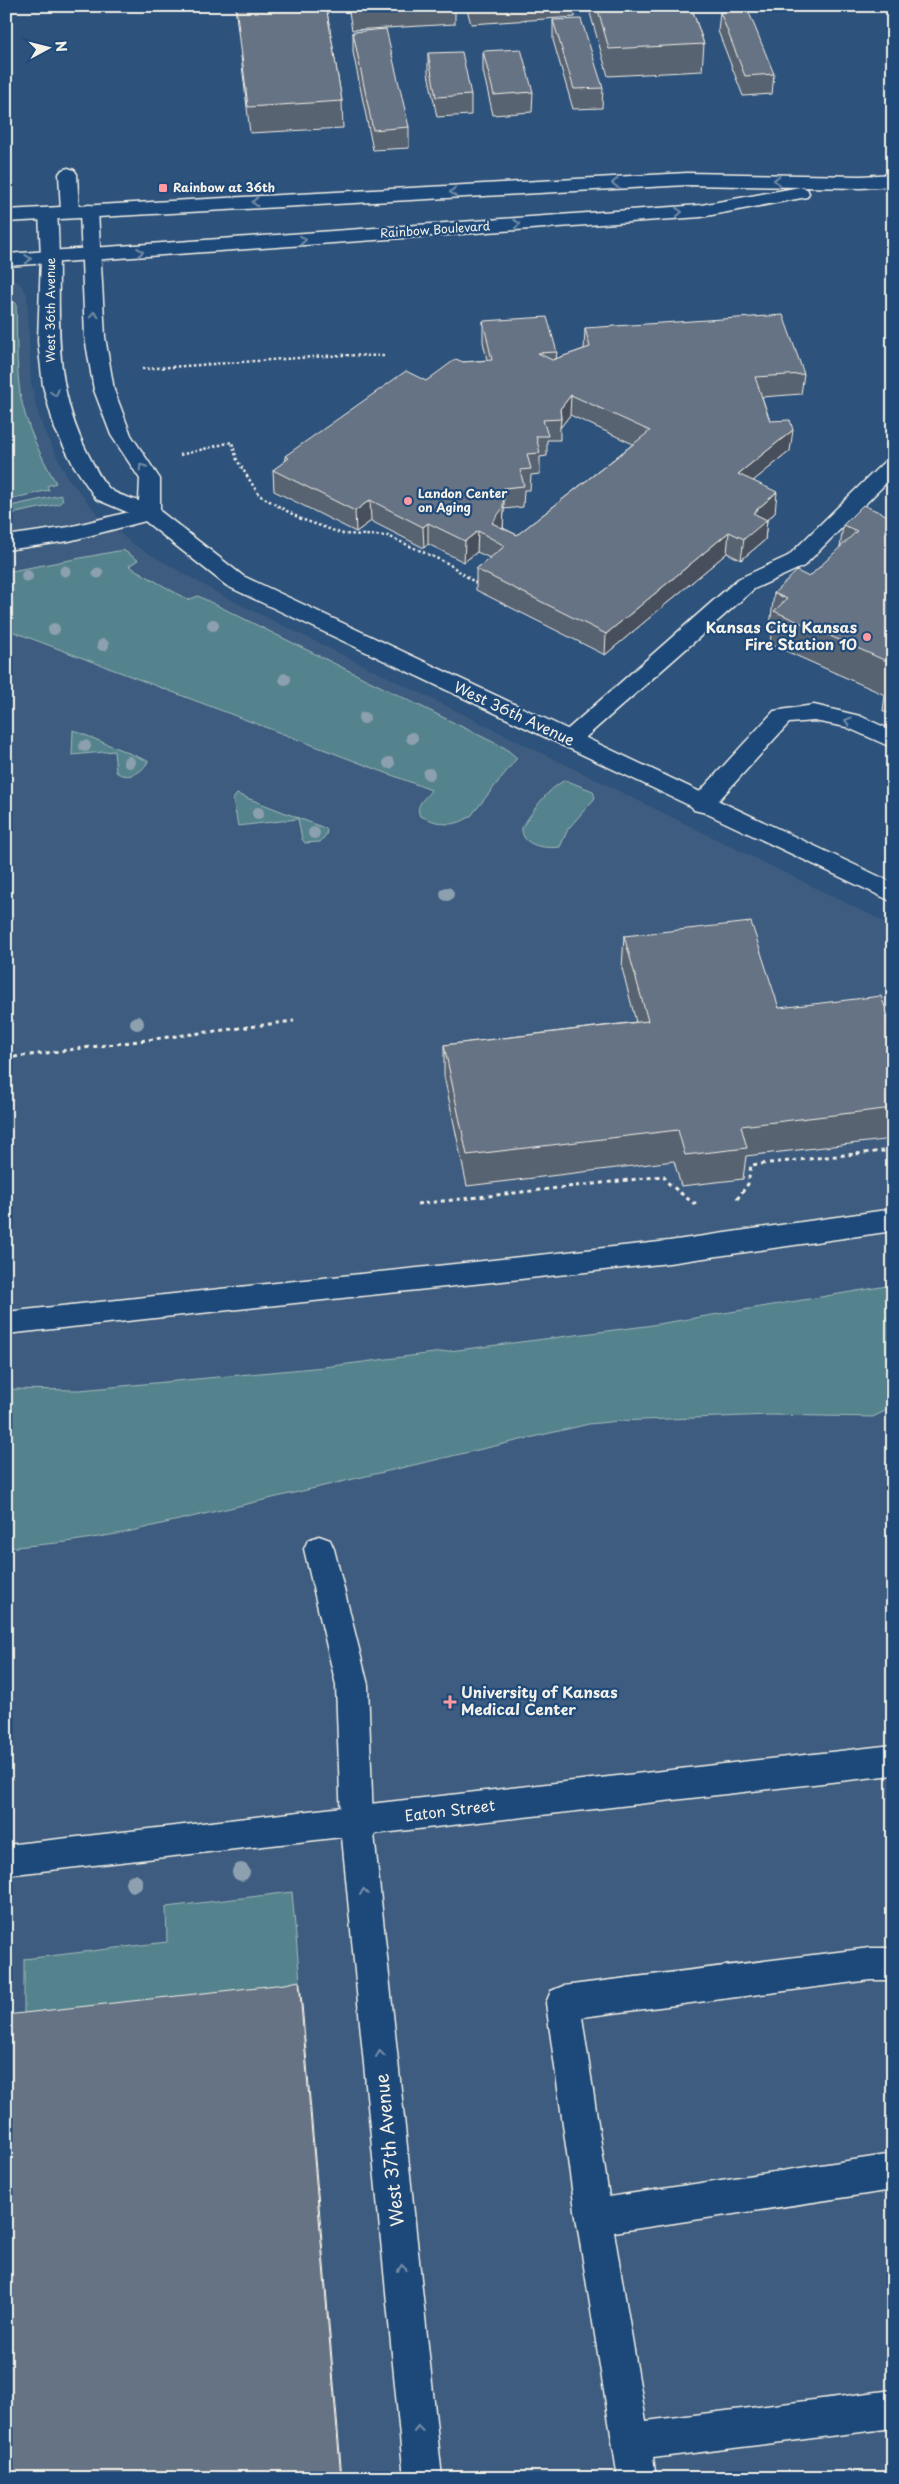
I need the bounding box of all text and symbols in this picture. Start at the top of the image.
north arrow [22,22,72,72]
text: N [50,40,72,53]
one-way arrow [773,175,780,185]
one-way arrow [611,177,619,188]
place label: Rainbow at 36th [173,178,275,196]
marker: Rainbow at 36th [157,182,169,194]
one-way arrow [448,186,456,197]
one-way arrow [251,197,259,208]
one-way arrow [675,207,683,218]
street label: Rainbow Boulevard [379,216,491,242]
one-way arrow [513,219,521,230]
one-way arrow [299,234,307,245]
one-way arrow [137,246,145,257]
one-way arrow [25,253,33,264]
street label: West 36th Avenue [41,257,59,362]
one-way arrow [88,310,99,318]
one-way arrow [49,388,60,397]
one-way arrow [139,463,148,472]
place label: Landon Center on Aging [418,484,508,516]
marker: Landon Center on Aging [402,495,414,507]
place label: Kansas City Kansas Fire Station 10 [706,615,857,655]
marker: Kansas City Kansas Fire Station 10 [861,631,873,643]
street label: West 36th Avenue [450,675,579,751]
one-way arrow [843,716,852,727]
place label: University of Kansas Medical Center [461,1680,618,1720]
marker: University of Kansas Medical Center [443,1695,457,1709]
street label: Eaton Street [403,1793,496,1826]
one-way arrow [359,1888,370,1896]
one-way arrow [375,2049,386,2057]
street label: West 37th Avenue [367,2072,410,2228]
one-way arrow [397,2263,408,2271]
one-way arrow [413,2425,424,2433]

